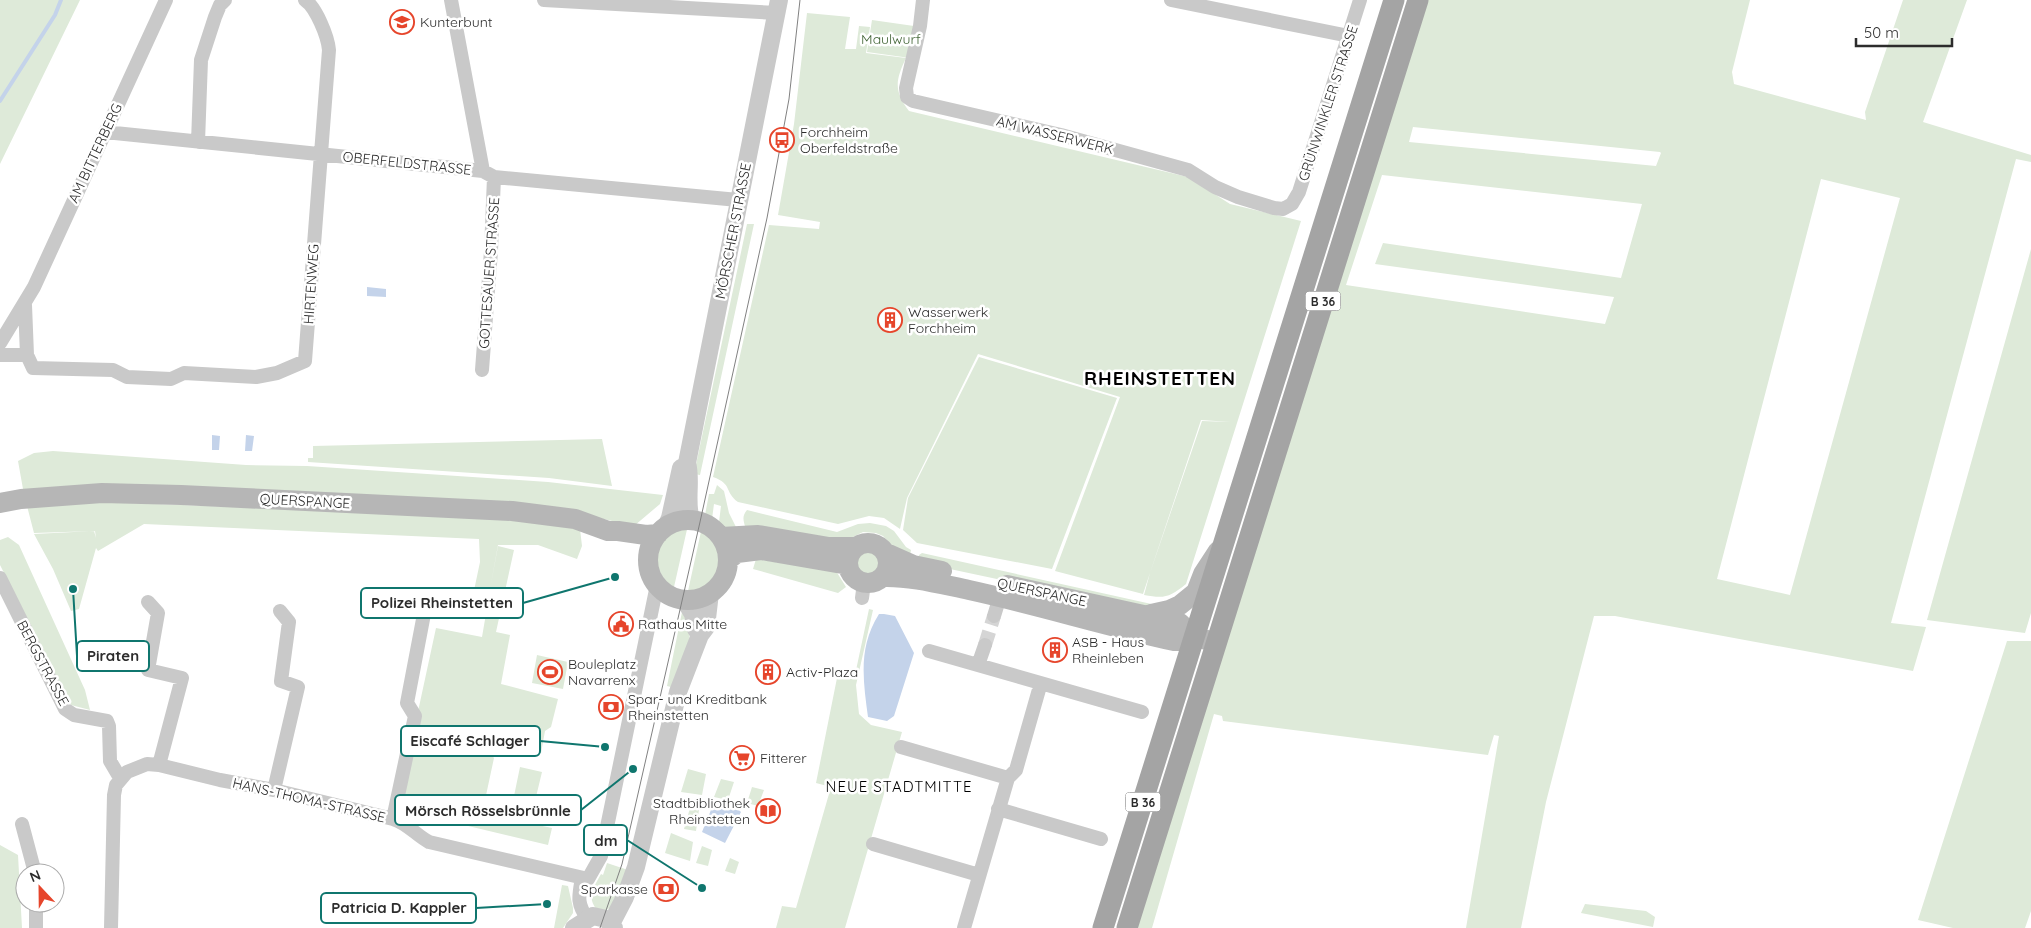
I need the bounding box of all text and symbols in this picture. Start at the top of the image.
school or university icon: Kunterbunt [389,9,415,35]
place label: Kunterbunt [420,13,493,31]
scale bar [1856,15,1952,47]
street label: GRÜNWINKLER STRASSE [1294,23,1362,183]
text: 50 m [1864,23,1899,42]
park label: Maulwurf [861,30,921,48]
street label: AM BITTERBERG [64,100,126,206]
street label: AM WASSERWERK [995,112,1115,158]
place label: Forchheim Oberfeldstraße [800,123,898,157]
bus stop icon: Forchheim Oberfeldstraße [769,127,795,153]
street label: OBERFELDSTRASSE [342,147,472,179]
street label: MÖRSCHER STRASSE [711,161,755,301]
street label: GOTTESAUER STRASSE [475,197,503,349]
street label: HIRTENWEG [299,243,323,325]
road number: B 36 [1306,292,1340,310]
place label: Wasserwerk Forchheim [908,303,988,337]
building icon: Wasserwerk Forchheim [877,307,903,333]
district label: RHEINSTETTEN [1084,366,1236,390]
street label: QUERSPANGE [259,490,351,512]
street label: QUERSPANGE [996,574,1088,610]
callout: Polizei Rheinstetten [361,588,523,618]
text: Polizei Rheinstetten [371,593,513,612]
public building icon: Rathaus Mitte [608,611,634,637]
place label: Rathaus Mitte [638,615,727,633]
street label: BERGSTRASSE [13,617,73,709]
place label: ASB - Haus Rheinleben [1072,633,1144,667]
building icon: ASB - Haus Rheinleben [1042,637,1068,663]
callout: Piraten [77,641,149,671]
text: Piraten [87,646,139,665]
place label: Bouleplatz Navarrenx [568,655,636,689]
sports icon: Bouleplatz Navarrenx [537,659,563,685]
building icon: Activ-Plaza [755,659,781,685]
place label: Activ-Plaza [786,663,858,681]
place label: Spar- und Kreditbank Rheinstetten [628,690,767,724]
bank icon: Spar- und Kreditbank Rheinstetten [598,694,624,720]
callout: Eiscafé Schlager [401,726,540,756]
text: Eiscafé Schlager [410,731,530,750]
supermarket icon: Fitterer [729,745,755,771]
place label: Fitterer [760,749,807,767]
street label: HANS-THOMA-STRASSE [231,774,387,826]
district label: NEUE STADTMITTE [826,777,973,796]
road number: B 36 [1126,792,1160,812]
place label: Stadtbibliothek Rheinstetten [653,794,750,828]
callout: Mörsch Rösselsbrünnle [395,795,581,825]
library icon: Stadtbibliothek Rheinstetten [755,798,781,824]
text: Mörsch Rösselsbrünnle [405,801,571,820]
callout: dm [584,825,627,855]
text: dm [594,831,618,850]
north arrow [15,863,65,913]
text: N [27,866,43,886]
bank icon: Sparkasse [653,876,679,902]
place label: Sparkasse [581,880,648,898]
callout: Patricia D. Kappler [321,893,476,923]
text: Patricia D. Kappler [331,898,467,917]

